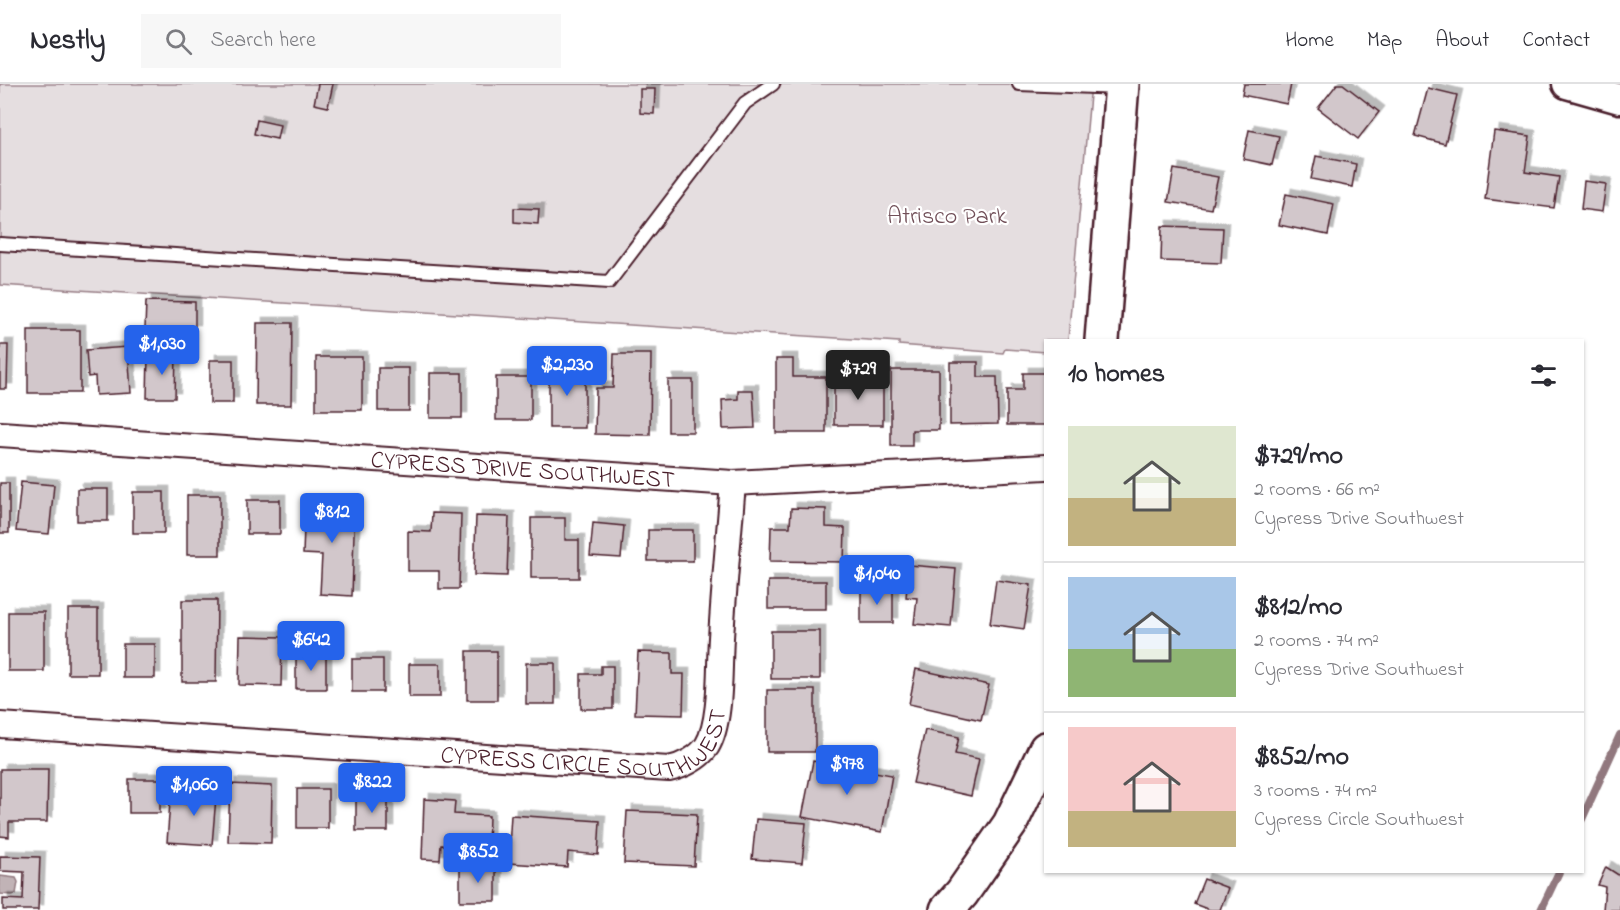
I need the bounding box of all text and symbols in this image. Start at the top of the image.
search box [141,14,561,68]
text: Nestly [30,21,105,62]
icon: search [162,25,195,58]
text: Search here [210,25,316,57]
text: Home [1285,26,1334,56]
text: Map [1367,26,1402,56]
text: About [1435,26,1489,56]
text: Contact [1522,26,1590,56]
park label: Atrisco Park [887,200,1007,235]
pin: $1,030 [113,325,211,376]
text: $1,030 [138,330,186,359]
pin: $2,230 [518,346,616,397]
pin: $729 [822,350,894,401]
text: $2,230 [541,351,593,380]
text: $729 [840,355,876,384]
text: 10 homes [1068,356,1165,394]
icon: filters [1527,359,1560,392]
text: $729/mo [1254,438,1343,476]
street label: CYPRESS DRIVE SOUTHWEST [369,444,676,499]
icon: home [1116,450,1188,522]
text: 2 rooms · 66 m² [1254,476,1380,505]
pin: $812 [296,493,368,544]
text: $812 [314,498,350,527]
text: Cypress Drive Southwest [1254,505,1464,534]
pin: $1,040 [828,555,926,606]
text: $1,040 [853,560,901,589]
text: $812/mo [1254,589,1342,627]
icon: home [1116,601,1188,673]
pin: $642 [275,621,347,672]
text: $642 [291,626,331,655]
text: 2 rooms · 74 m² [1254,627,1379,656]
text: Cypress Drive Southwest [1254,656,1464,685]
street label: CYPRESS CIRCLE SOUTHWEST [439,707,737,790]
text: $852/mo [1254,739,1349,777]
pin: $978 [811,745,883,796]
text: $978 [830,750,864,779]
icon: home [1116,751,1188,823]
pin: $822 [336,763,408,814]
pin: $1,060 [145,766,243,817]
text: $822 [352,768,392,797]
text: $1,060 [170,771,218,800]
text: 3 rooms · 74 m² [1254,777,1377,806]
text: Cypress Circle Southwest [1254,806,1464,835]
pin: $852 [442,833,514,884]
text: $852 [458,838,498,867]

